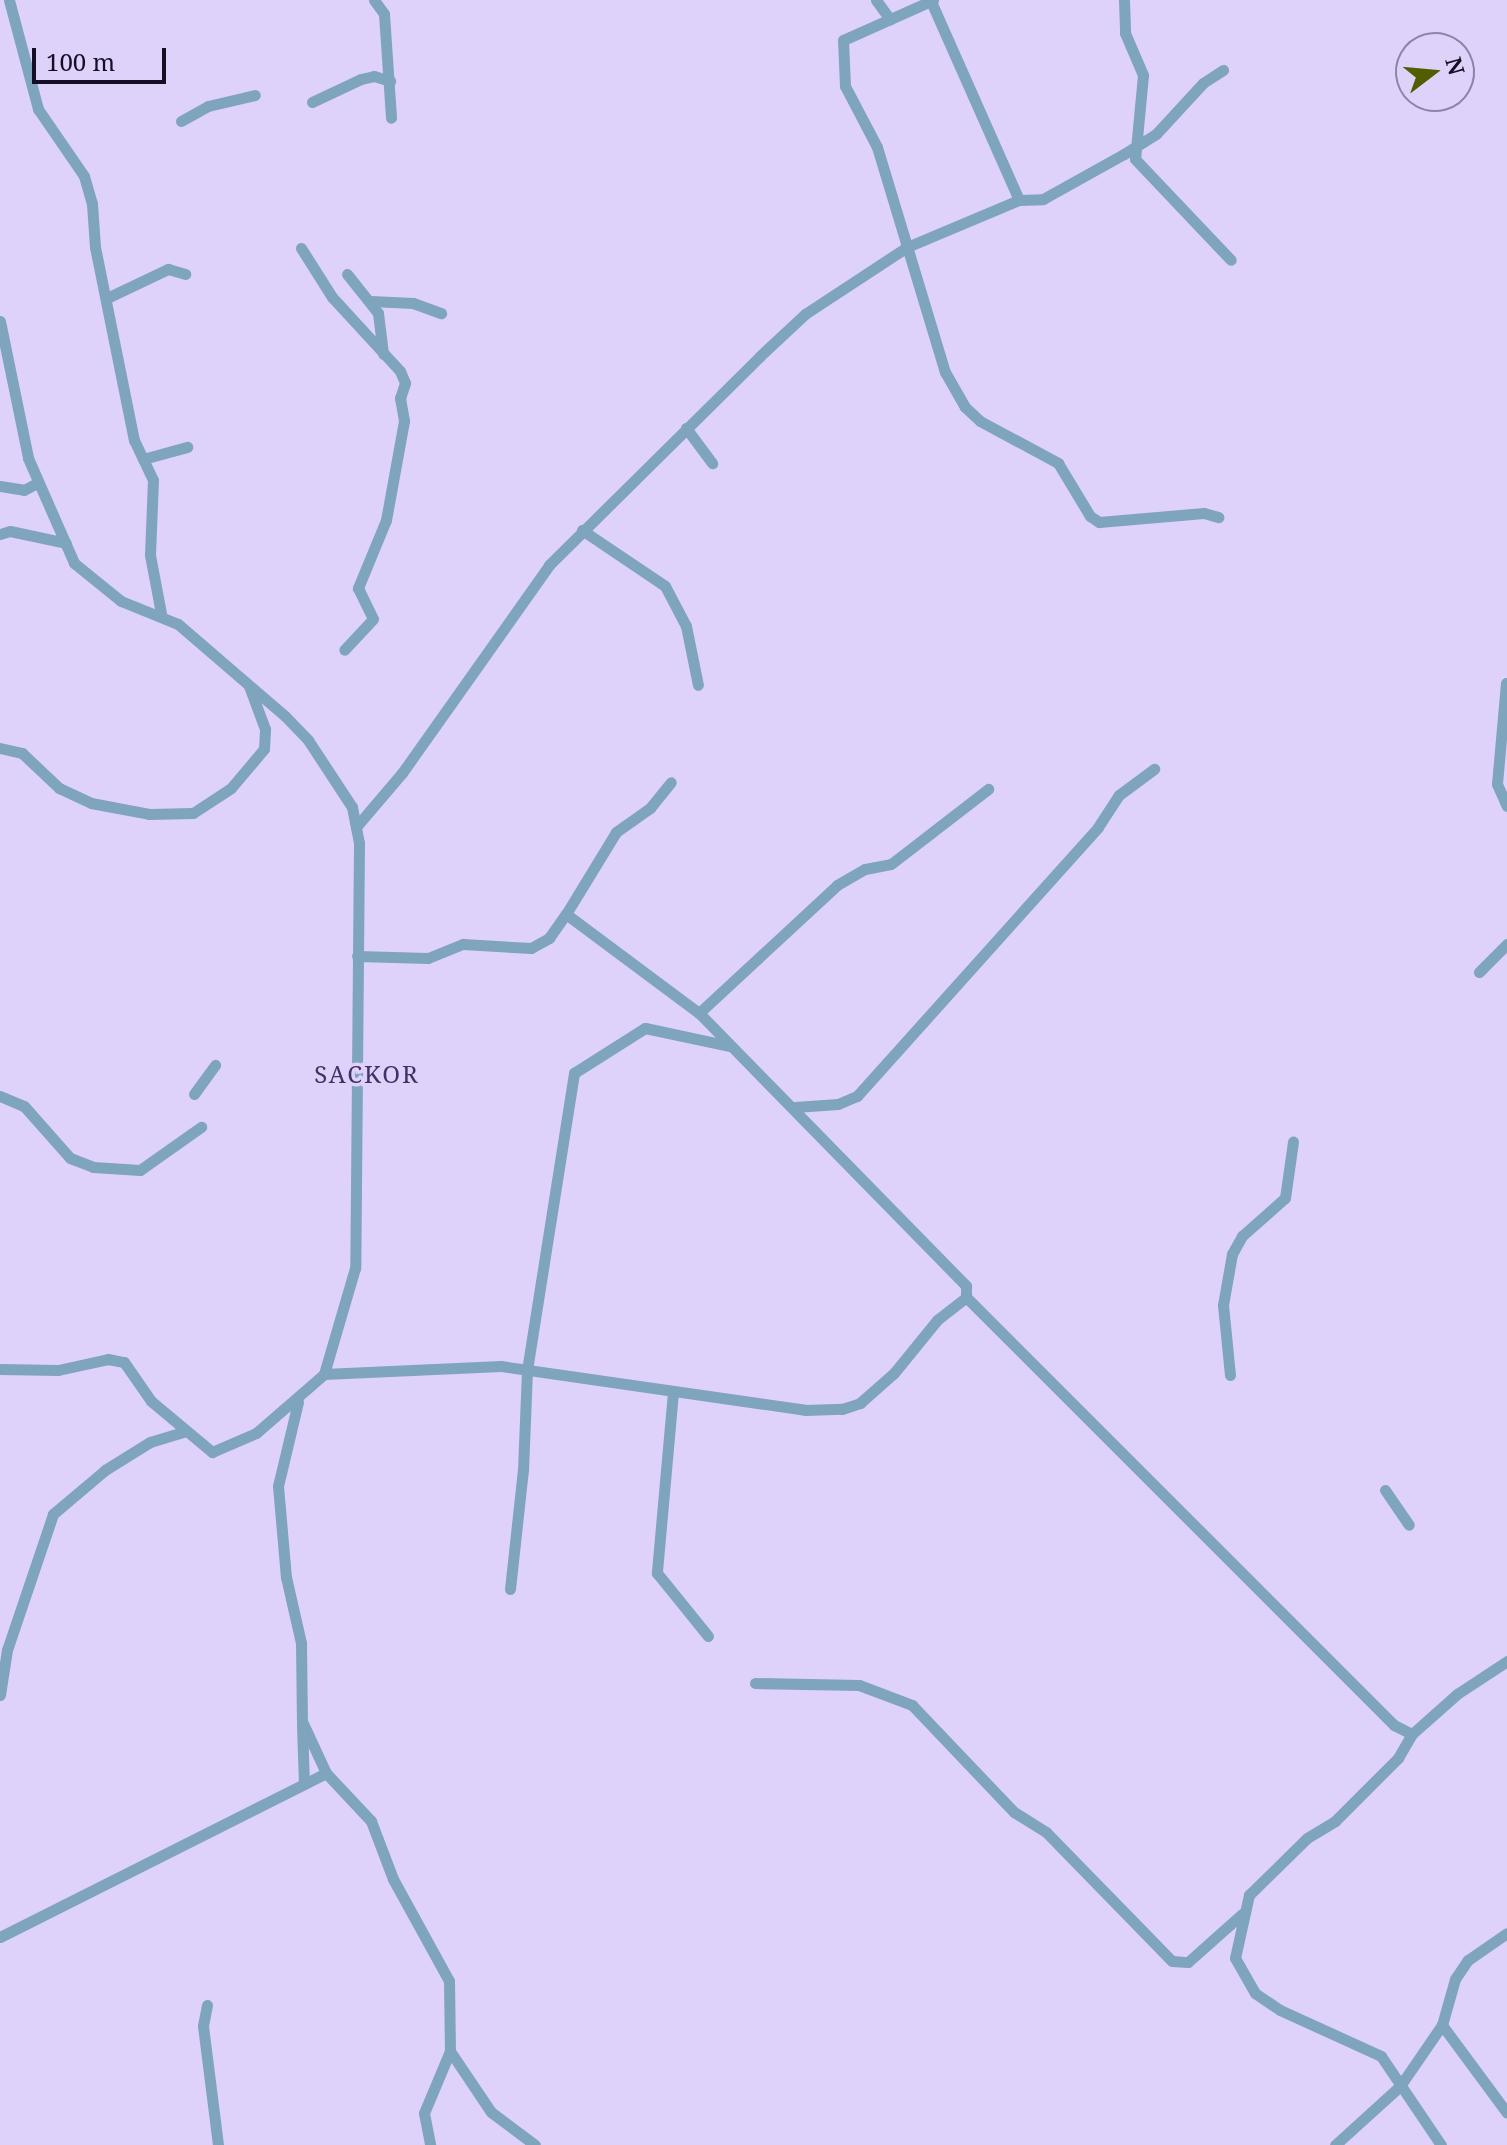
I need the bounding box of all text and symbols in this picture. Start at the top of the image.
scale bar [36,32,170,82]
north arrow [1395,32,1475,112]
text: 100 m [46,45,115,78]
text: N [1439,53,1473,78]
district label: SACKOR [314,1060,420,1088]

